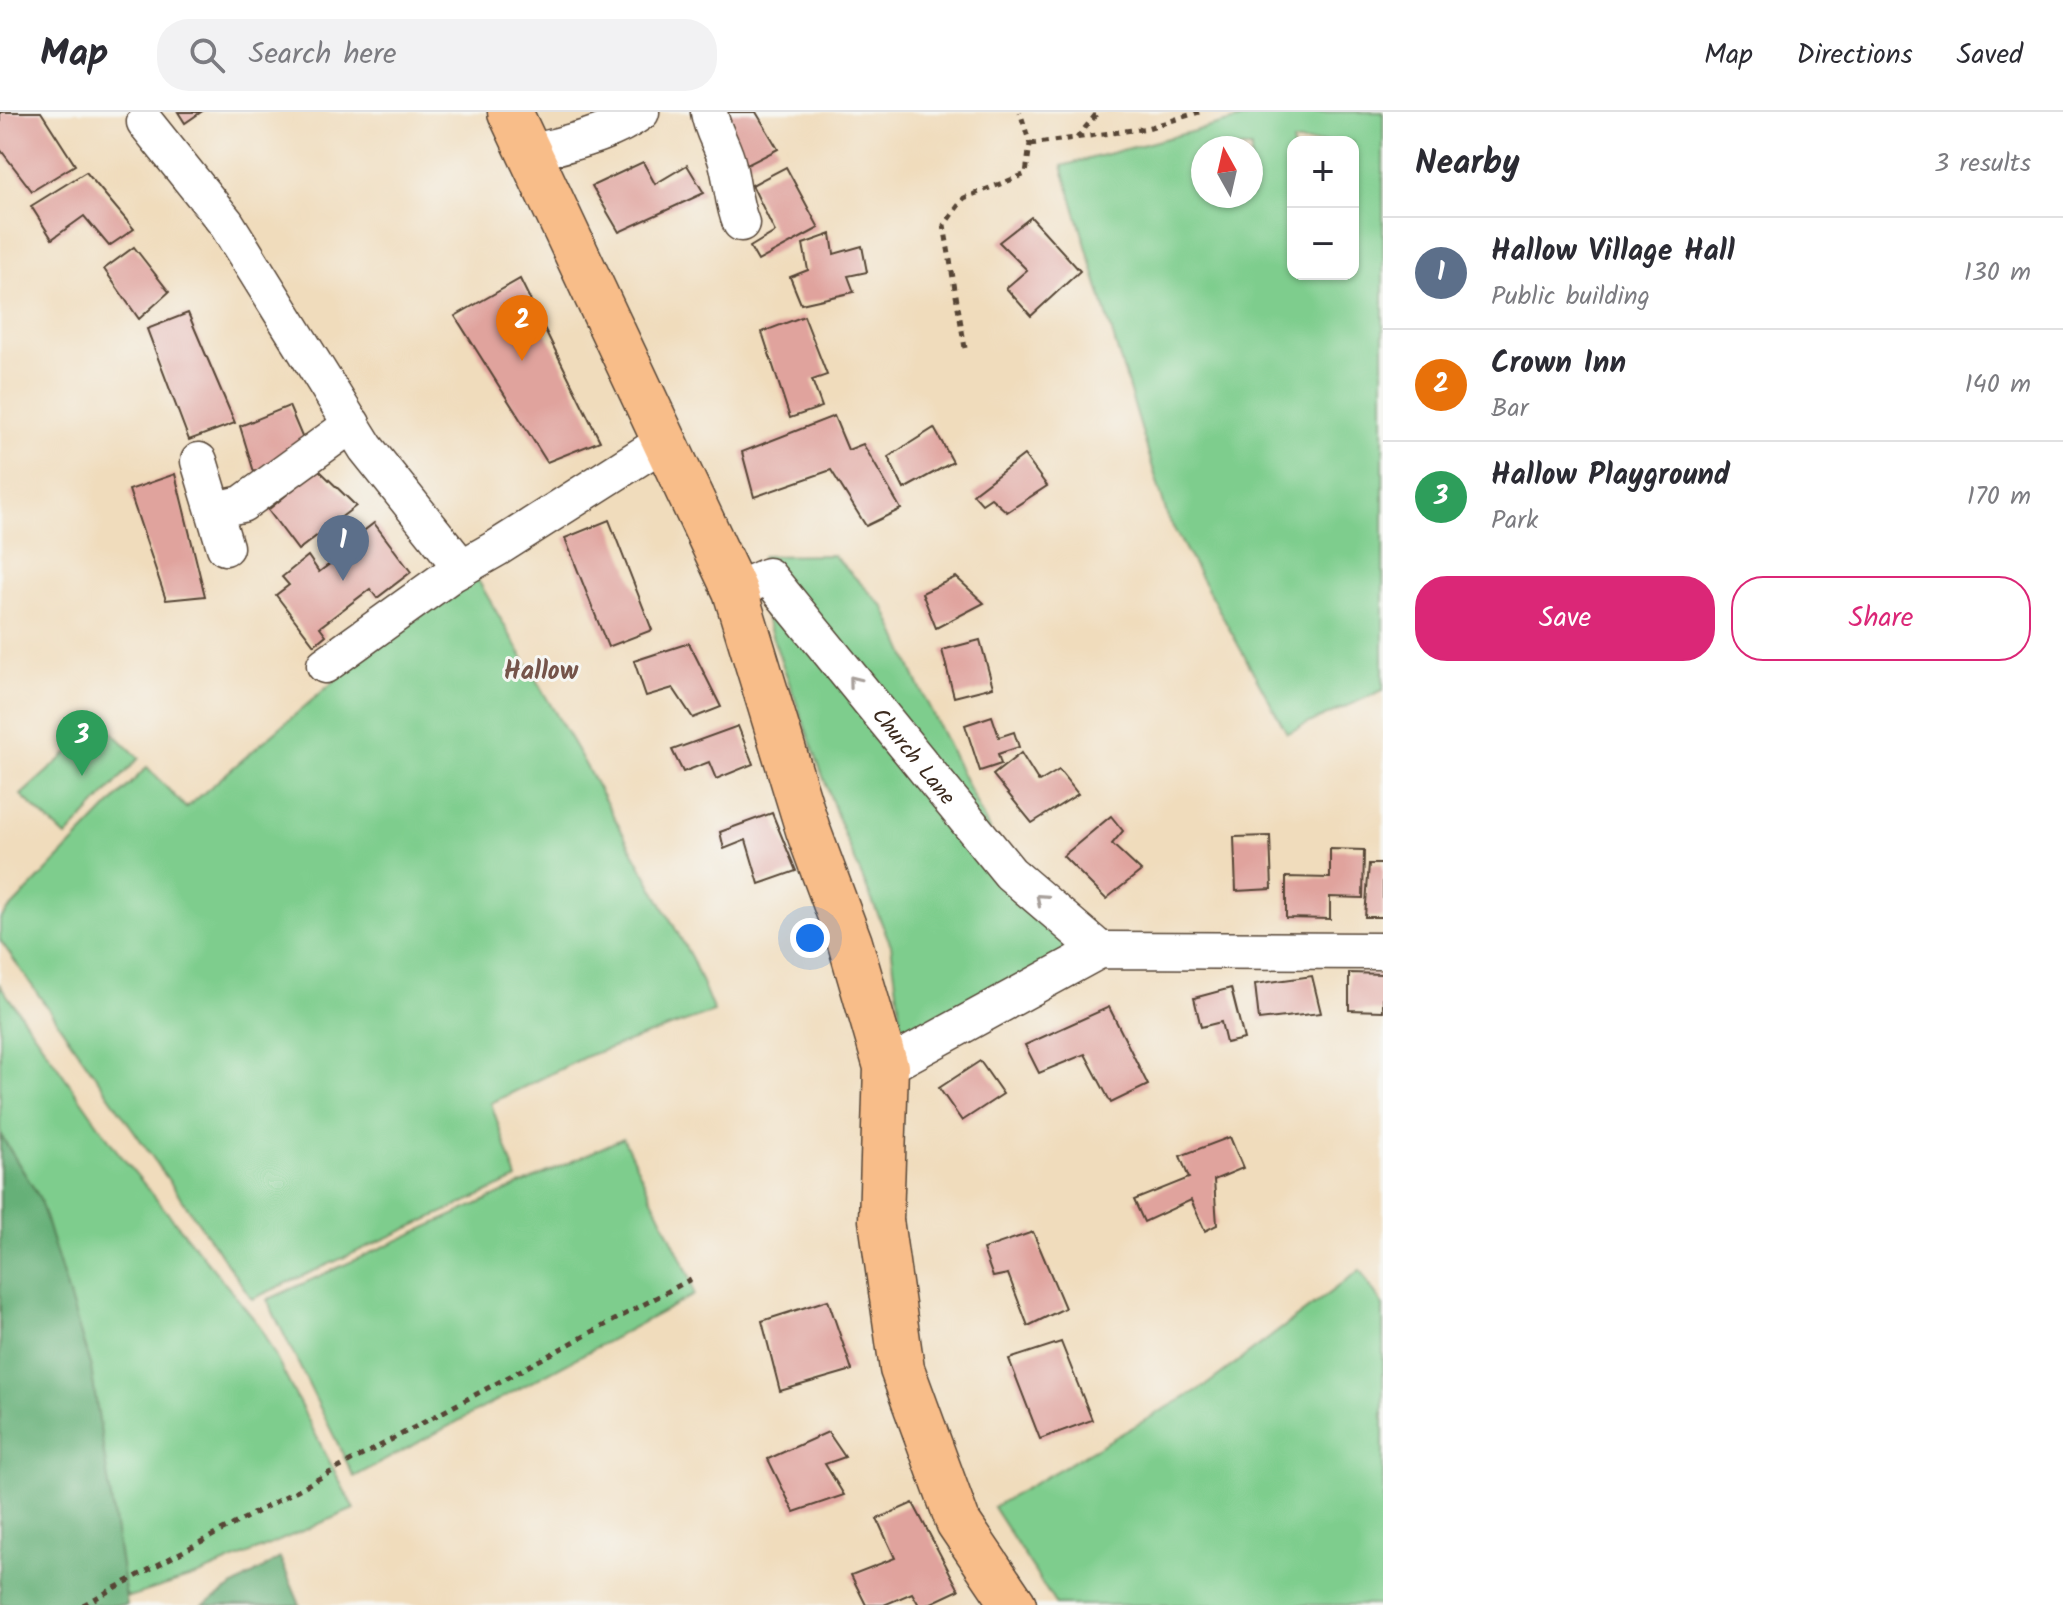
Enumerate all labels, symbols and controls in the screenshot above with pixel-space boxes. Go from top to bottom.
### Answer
search box [157,19,717,91]
text: Map [40,25,109,85]
text: Search here [249,31,396,79]
icon: search [185,33,229,77]
text: Map [1704,33,1753,78]
text: Directions [1797,33,1913,78]
text: Saved [1957,33,2023,78]
north arrow [1191,136,1263,208]
map controls [1287,136,1359,280]
button: + [1287,136,1359,208]
text: Nearby [1415,137,1520,191]
text: 3 results [1934,143,2031,185]
button: − [1287,208,1359,280]
text: Hallow Village Hall [1491,228,1735,276]
text: 1 [1437,252,1445,294]
text: 130 m [1964,252,2031,294]
text: Public building [1491,276,1650,318]
pin: 2 [496,295,548,361]
text: Crown Inn [1491,340,1626,388]
text: 2 [1433,364,1449,406]
text: 140 m [1964,364,2031,406]
text: Bar [1491,388,1528,430]
text: Hallow Playground [1491,452,1730,500]
text: 3 [1434,476,1448,518]
text: 170 m [1967,476,2031,518]
text: Park [1491,500,1538,542]
pin: 1 [317,515,369,581]
button: Save [1415,576,1715,661]
button: Share [1731,576,2031,661]
district label: Hallow [504,651,579,693]
one-way arrow [849,676,864,690]
street label: Church Lane [862,701,963,814]
pin: 3 [56,710,108,776]
one-way arrow [1035,895,1050,909]
your location [790,918,830,958]

